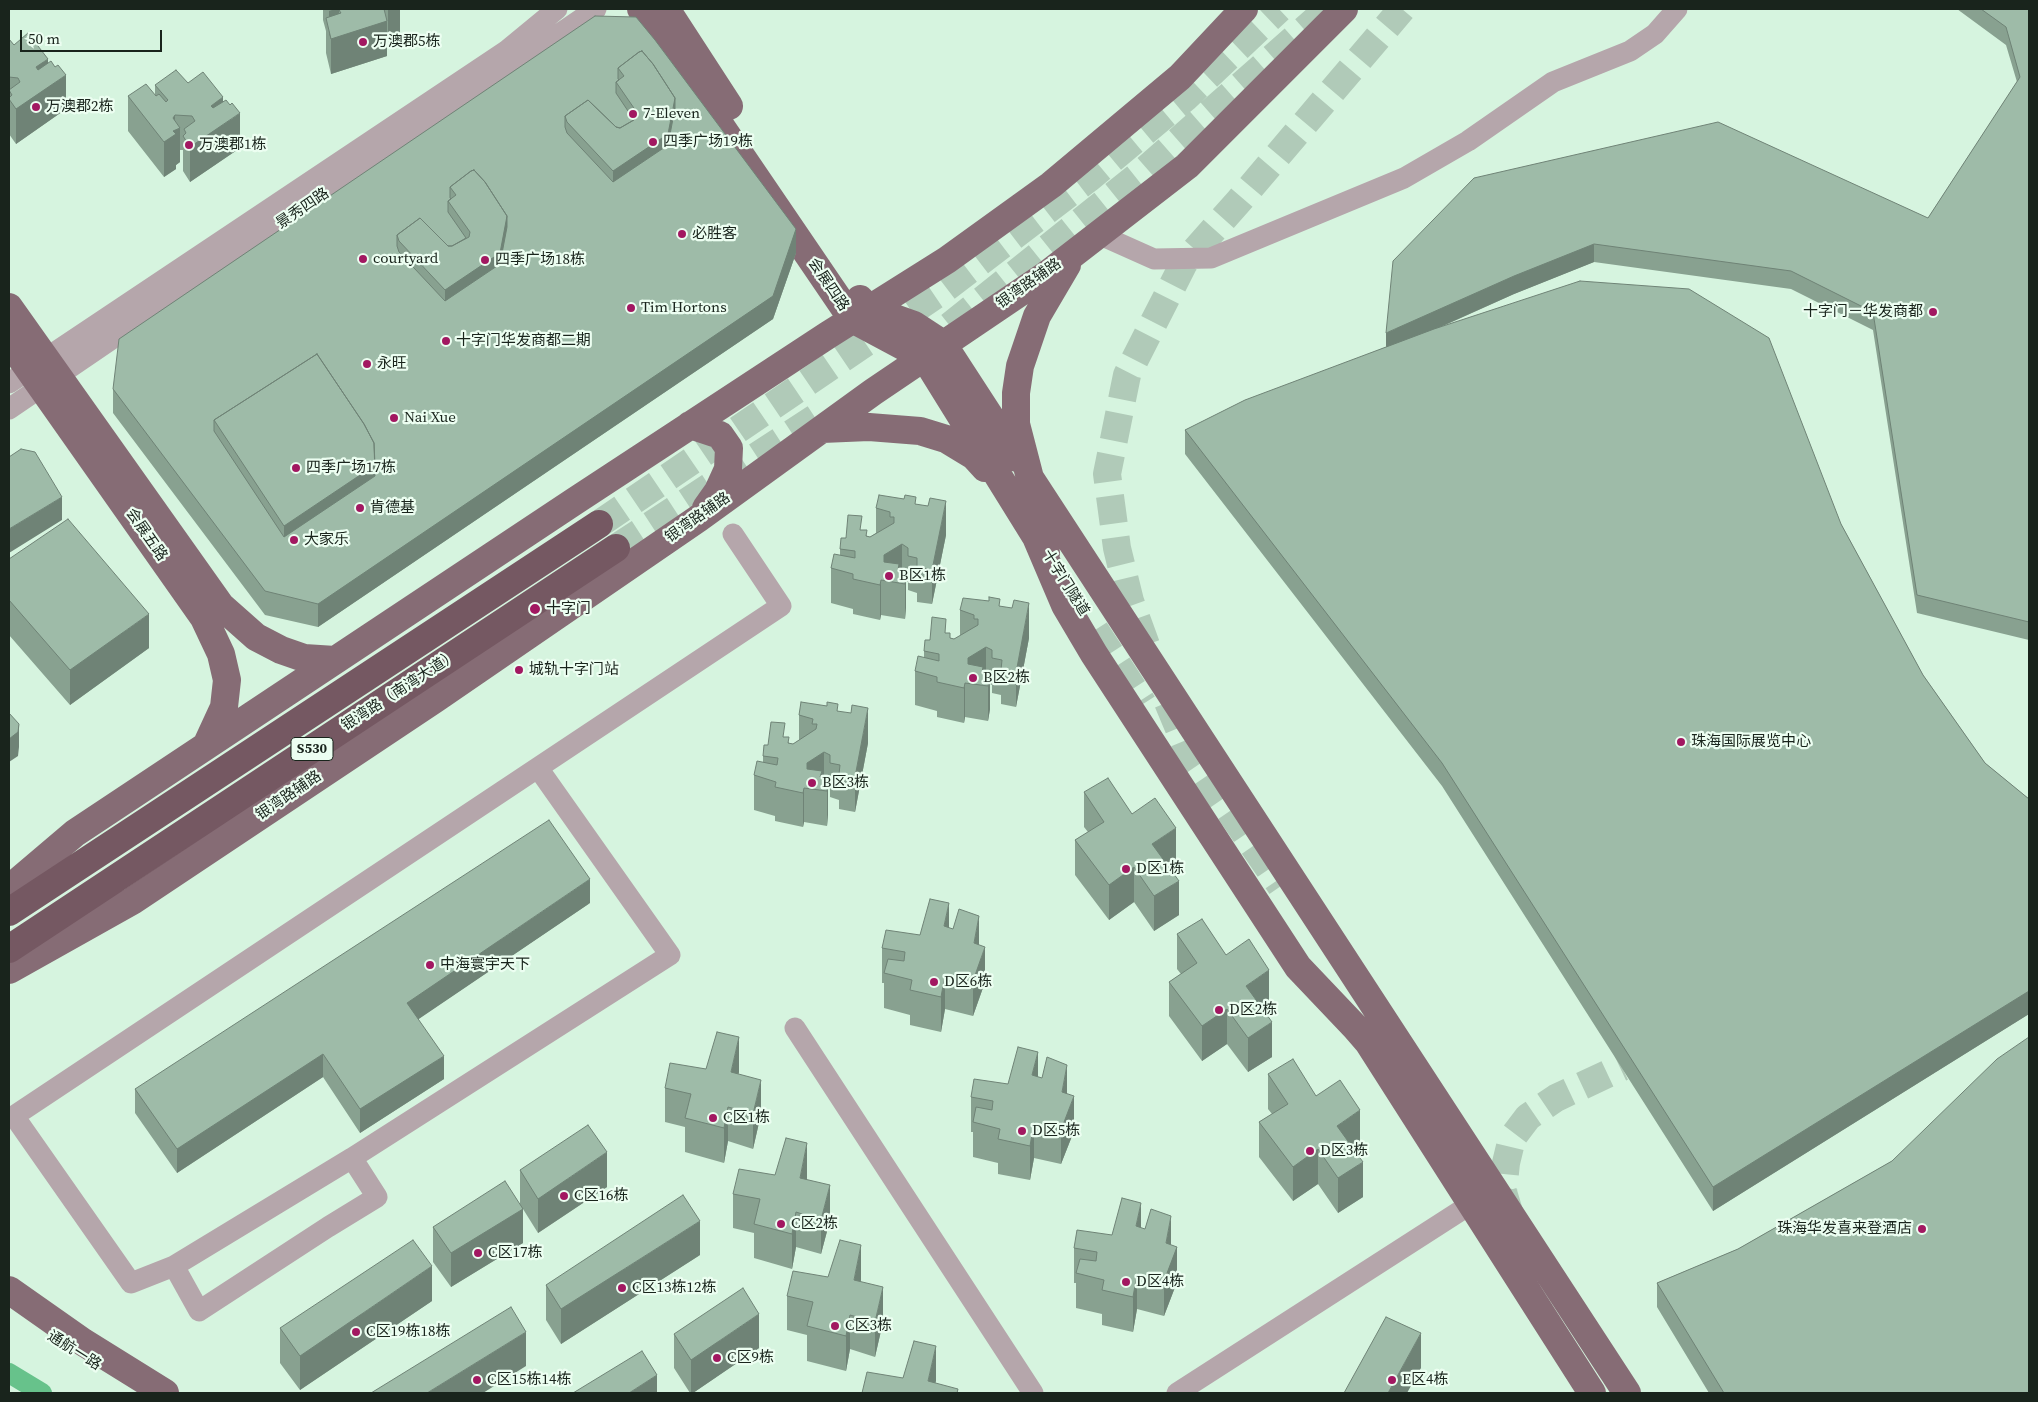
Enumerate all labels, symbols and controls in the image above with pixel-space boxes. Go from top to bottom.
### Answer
scale bar [22,20,165,52]
text: 50 m [28,28,60,49]
place label: 万澳郡5栋 [373,33,440,51]
marker: 万澳郡5栋 [357,36,369,48]
place label: 万澳郡2栋 [46,98,113,116]
marker: 万澳郡2栋 [30,101,42,113]
place label: 7-Eleven [643,105,700,123]
marker: 7-Eleven [627,108,639,120]
place label: 四季广场19栋 [663,133,753,151]
place label: 万澳郡1栋 [199,136,266,154]
marker: 四季广场19栋 [647,136,659,148]
marker: 万澳郡1栋 [183,139,195,151]
street label: 景秀四路 [273,185,333,233]
place label: 必胜客 [692,225,737,243]
marker: 必胜客 [676,228,688,240]
place label: courtyard [373,250,438,268]
place label: 四季广场18栋 [495,251,585,269]
marker: courtyard [357,253,369,265]
marker: 四季广场18栋 [479,254,491,266]
street label: 会展四路 [804,255,852,315]
street label: 银湾路辅路 [993,255,1065,313]
place label: Tim Hortons [641,299,727,317]
marker: Tim Hortons [625,302,637,314]
place label: 十字门－华发商都 [1803,303,1923,321]
marker: 十字门－华发商都 [1927,306,1939,318]
place label: 十字门华发商都二期 [456,332,591,350]
marker: 十字门华发商都二期 [440,335,452,347]
place label: 永旺 [377,355,407,373]
marker: 永旺 [361,358,373,370]
place label: Nai Xue [404,409,456,427]
marker: Nai Xue [388,412,400,424]
place label: 四季广场17栋 [306,459,396,477]
marker: 四季广场17栋 [290,462,302,474]
street label: 银湾路辅路 [662,489,734,547]
place label: 肯德基 [370,499,415,517]
marker: 肯德基 [354,502,366,514]
street label: 会展五路 [121,505,171,565]
place label: 大家乐 [304,531,349,549]
marker: 大家乐 [288,534,300,546]
street label: 十字门隧道 [1037,546,1093,620]
place label: B区1栋 [899,567,946,585]
marker: B区1栋 [883,570,895,582]
place label: 十字门 [546,600,591,618]
marker: 十字门 [528,602,542,616]
street label: 银湾路（南湾大道） [338,647,462,735]
place label: 城轨十字门站 [529,661,619,679]
marker: 城轨十字门站 [513,664,525,676]
place label: B区2栋 [983,669,1030,687]
marker: B区2栋 [967,672,979,684]
place label: 珠海国际展览中心 [1691,733,1811,751]
marker: 珠海国际展览中心 [1675,736,1687,748]
road number: S530 [291,738,333,761]
street label: 银湾路辅路 [253,768,325,824]
place label: B区3栋 [822,774,869,792]
marker: B区3栋 [806,777,818,789]
place label: D区1栋 [1136,860,1184,878]
marker: D区1栋 [1120,863,1132,875]
place label: 中海寰宇天下 [440,956,530,974]
marker: 中海寰宇天下 [424,959,436,971]
place label: D区6栋 [944,973,992,991]
marker: D区6栋 [928,976,940,988]
place label: D区2栋 [1229,1001,1277,1019]
marker: D区2栋 [1213,1004,1225,1016]
place label: C区1栋 [723,1109,770,1127]
marker: C区1栋 [707,1112,719,1124]
place label: D区5栋 [1032,1122,1080,1140]
marker: D区5栋 [1016,1125,1028,1137]
place label: D区3栋 [1320,1142,1368,1160]
marker: D区3栋 [1304,1145,1316,1157]
place label: C区16栋 [574,1187,628,1205]
marker: C区16栋 [558,1190,570,1202]
place label: C区2栋 [791,1215,838,1233]
marker: C区2栋 [775,1218,787,1230]
place label: 珠海华发喜来登酒店 [1777,1220,1912,1238]
marker: 珠海华发喜来登酒店 [1916,1223,1928,1235]
place label: C区17栋 [488,1244,542,1262]
marker: C区17栋 [472,1247,484,1259]
place label: D区4栋 [1136,1273,1184,1291]
marker: D区4栋 [1120,1276,1132,1288]
place label: C区13栋12栋 [632,1279,716,1297]
marker: C区13栋12栋 [616,1282,628,1294]
place label: C区3栋 [845,1317,892,1335]
marker: C区3栋 [829,1320,841,1332]
place label: C区19栋18栋 [366,1323,450,1341]
marker: C区19栋18栋 [350,1326,362,1338]
street label: 通航一路 [44,1327,104,1375]
place label: C区9栋 [727,1349,774,1367]
marker: C区9栋 [711,1352,723,1364]
place label: C区15栋14栋 [487,1371,571,1389]
place label: E区4栋 [1402,1371,1449,1389]
marker: C区15栋14栋 [471,1374,483,1386]
marker: E区4栋 [1386,1374,1398,1386]

